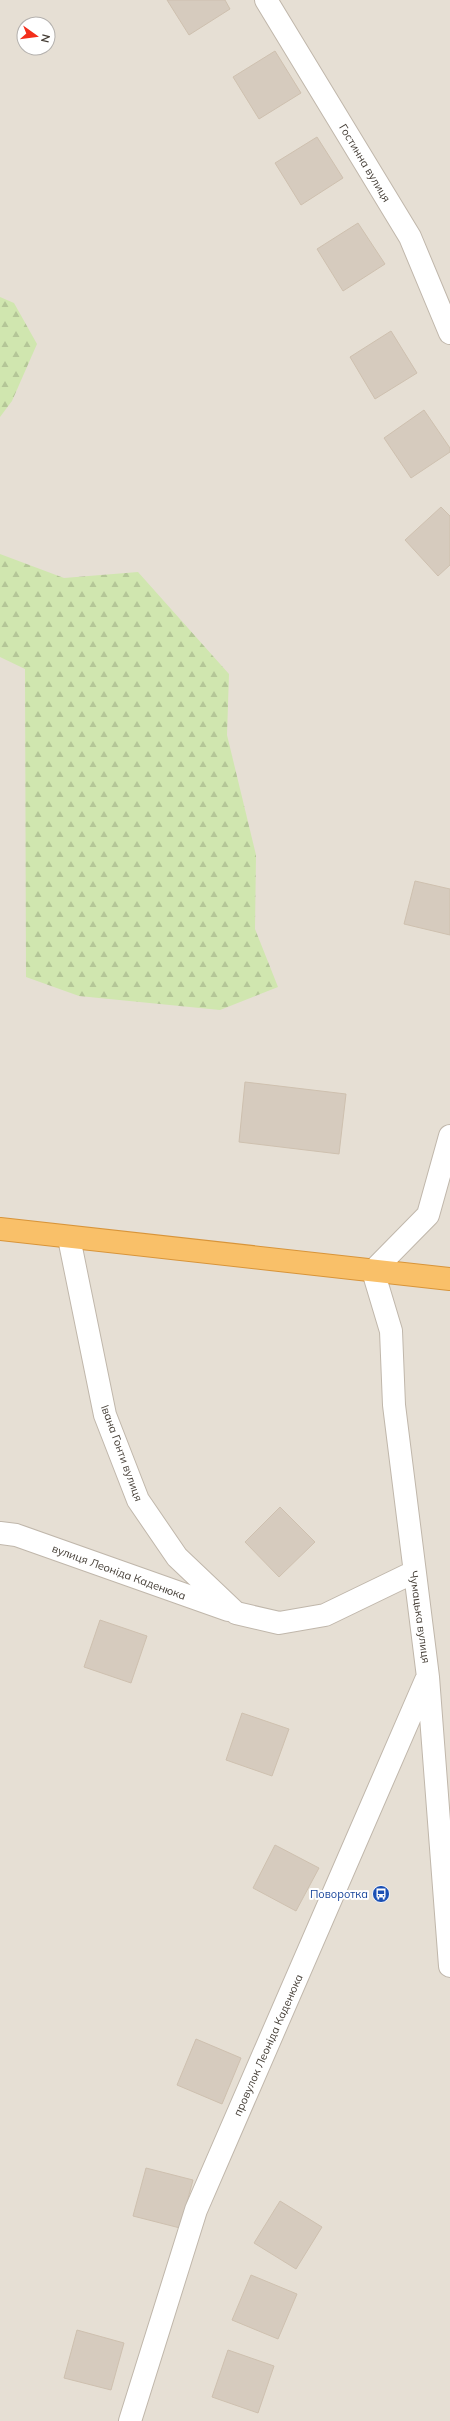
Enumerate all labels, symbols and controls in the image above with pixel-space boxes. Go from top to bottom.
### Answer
north arrow [16,16,56,56]
text: N [38,33,54,44]
street label: Гостинна вулиця [336,121,394,205]
street label: Івана Гонти вулиця [98,1403,146,1503]
street label: вулиця Леоніда Каденюка [50,1541,188,1603]
street label: Чумацька вулиця [407,1570,433,1664]
bus stop icon: Поворотка [371,1884,391,1904]
place label: Поворотка [310,1887,368,1901]
street label: провулок Леоніда Каденюка [230,1972,306,2118]

